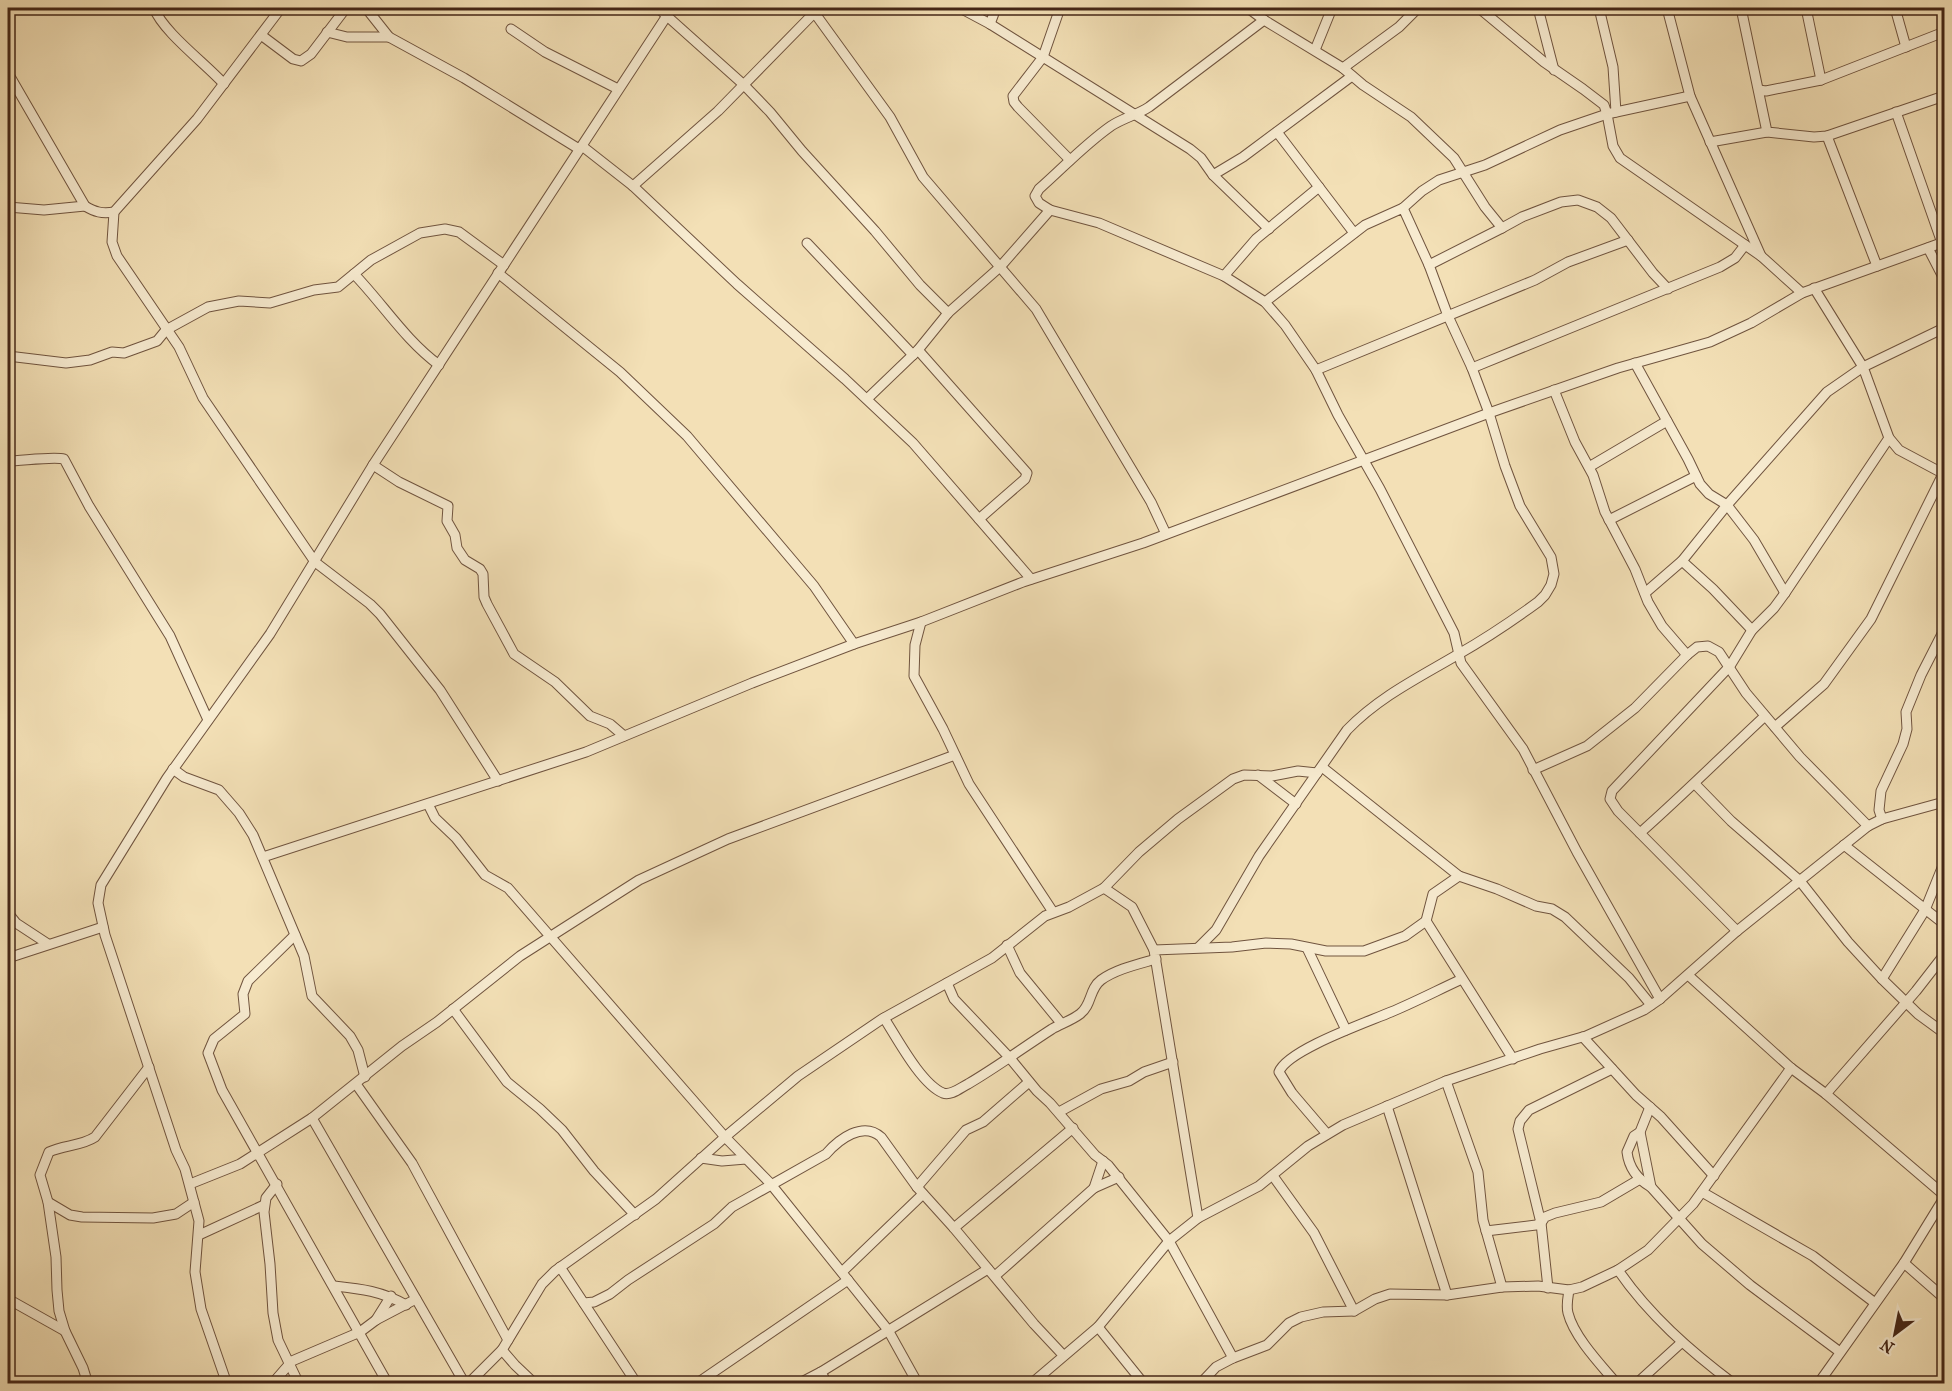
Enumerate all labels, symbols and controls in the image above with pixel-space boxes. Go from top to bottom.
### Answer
north arrow [1865,1304,1925,1364]
text: N [1876,1335,1897,1358]

